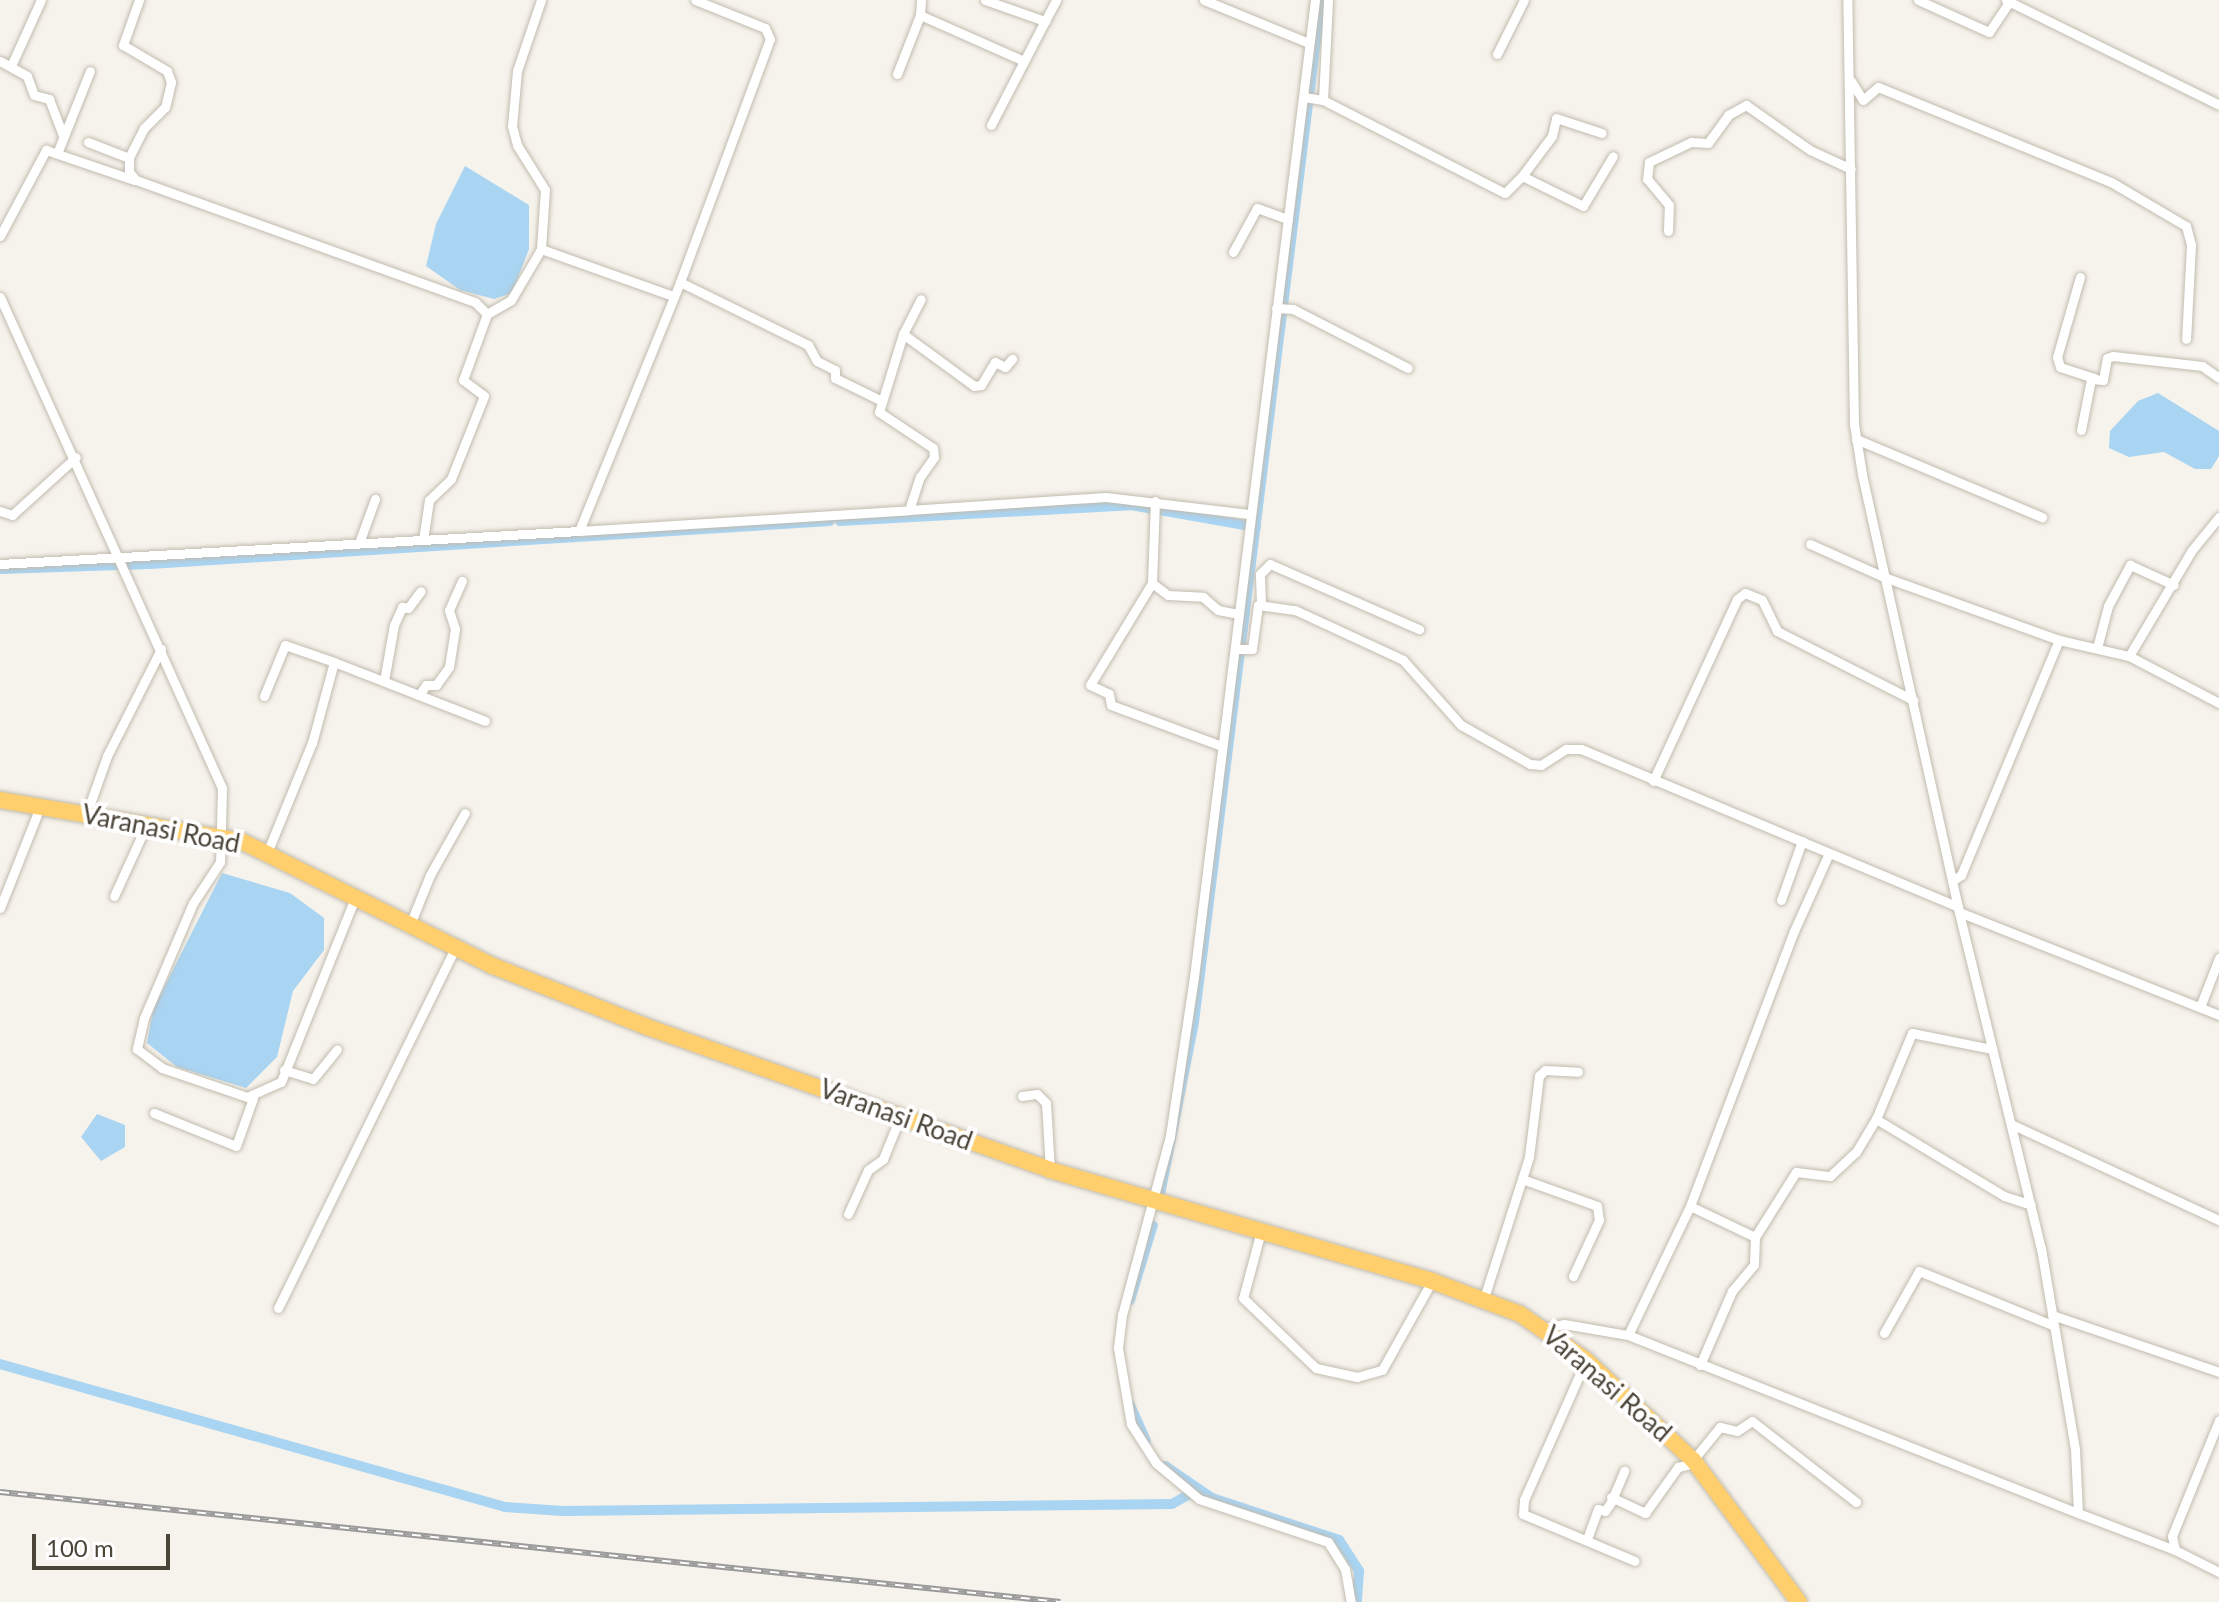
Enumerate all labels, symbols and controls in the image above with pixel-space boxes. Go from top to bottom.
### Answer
street label: Varanasi Road [79,798,243,860]
street label: Varanasi Road [815,1073,977,1157]
street label: Varanasi Road [1536,1320,1678,1448]
scale bar [36,1518,174,1568]
text: 100 m [46,1533,114,1562]

